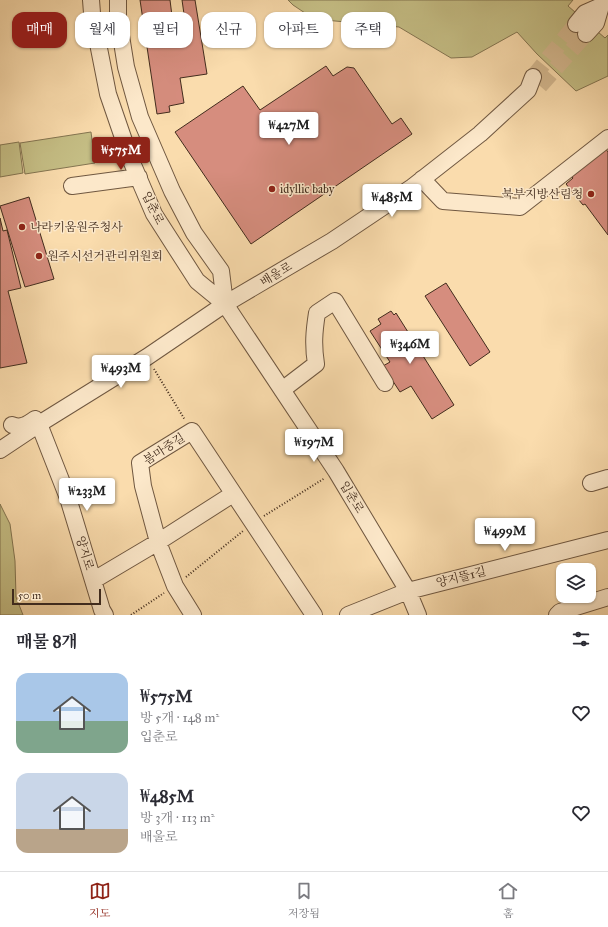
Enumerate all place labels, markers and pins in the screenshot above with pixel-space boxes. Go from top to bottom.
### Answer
pin: ₩427M [261,112,317,146]
pin: ₩575M [93,137,149,171]
place label: idyllic baby [280,182,335,196]
marker: idyllic baby [267,184,277,194]
pin: ₩485M [364,184,420,218]
place label: 북부지방산림청 [502,187,583,201]
marker: 북부지방산림청 [586,189,596,199]
place label: 나라키움원주청사 [30,220,123,234]
marker: 나라키움원주청사 [17,222,27,232]
place label: 원주시선거관리위원회 [47,249,163,263]
marker: 원주시선거관리위원회 [34,251,44,261]
pin: ₩346M [382,331,438,365]
pin: ₩493M [93,355,149,389]
pin: ₩197M [286,429,342,463]
pin: ₩233M [59,478,115,512]
pin: ₩499M [477,518,533,552]

